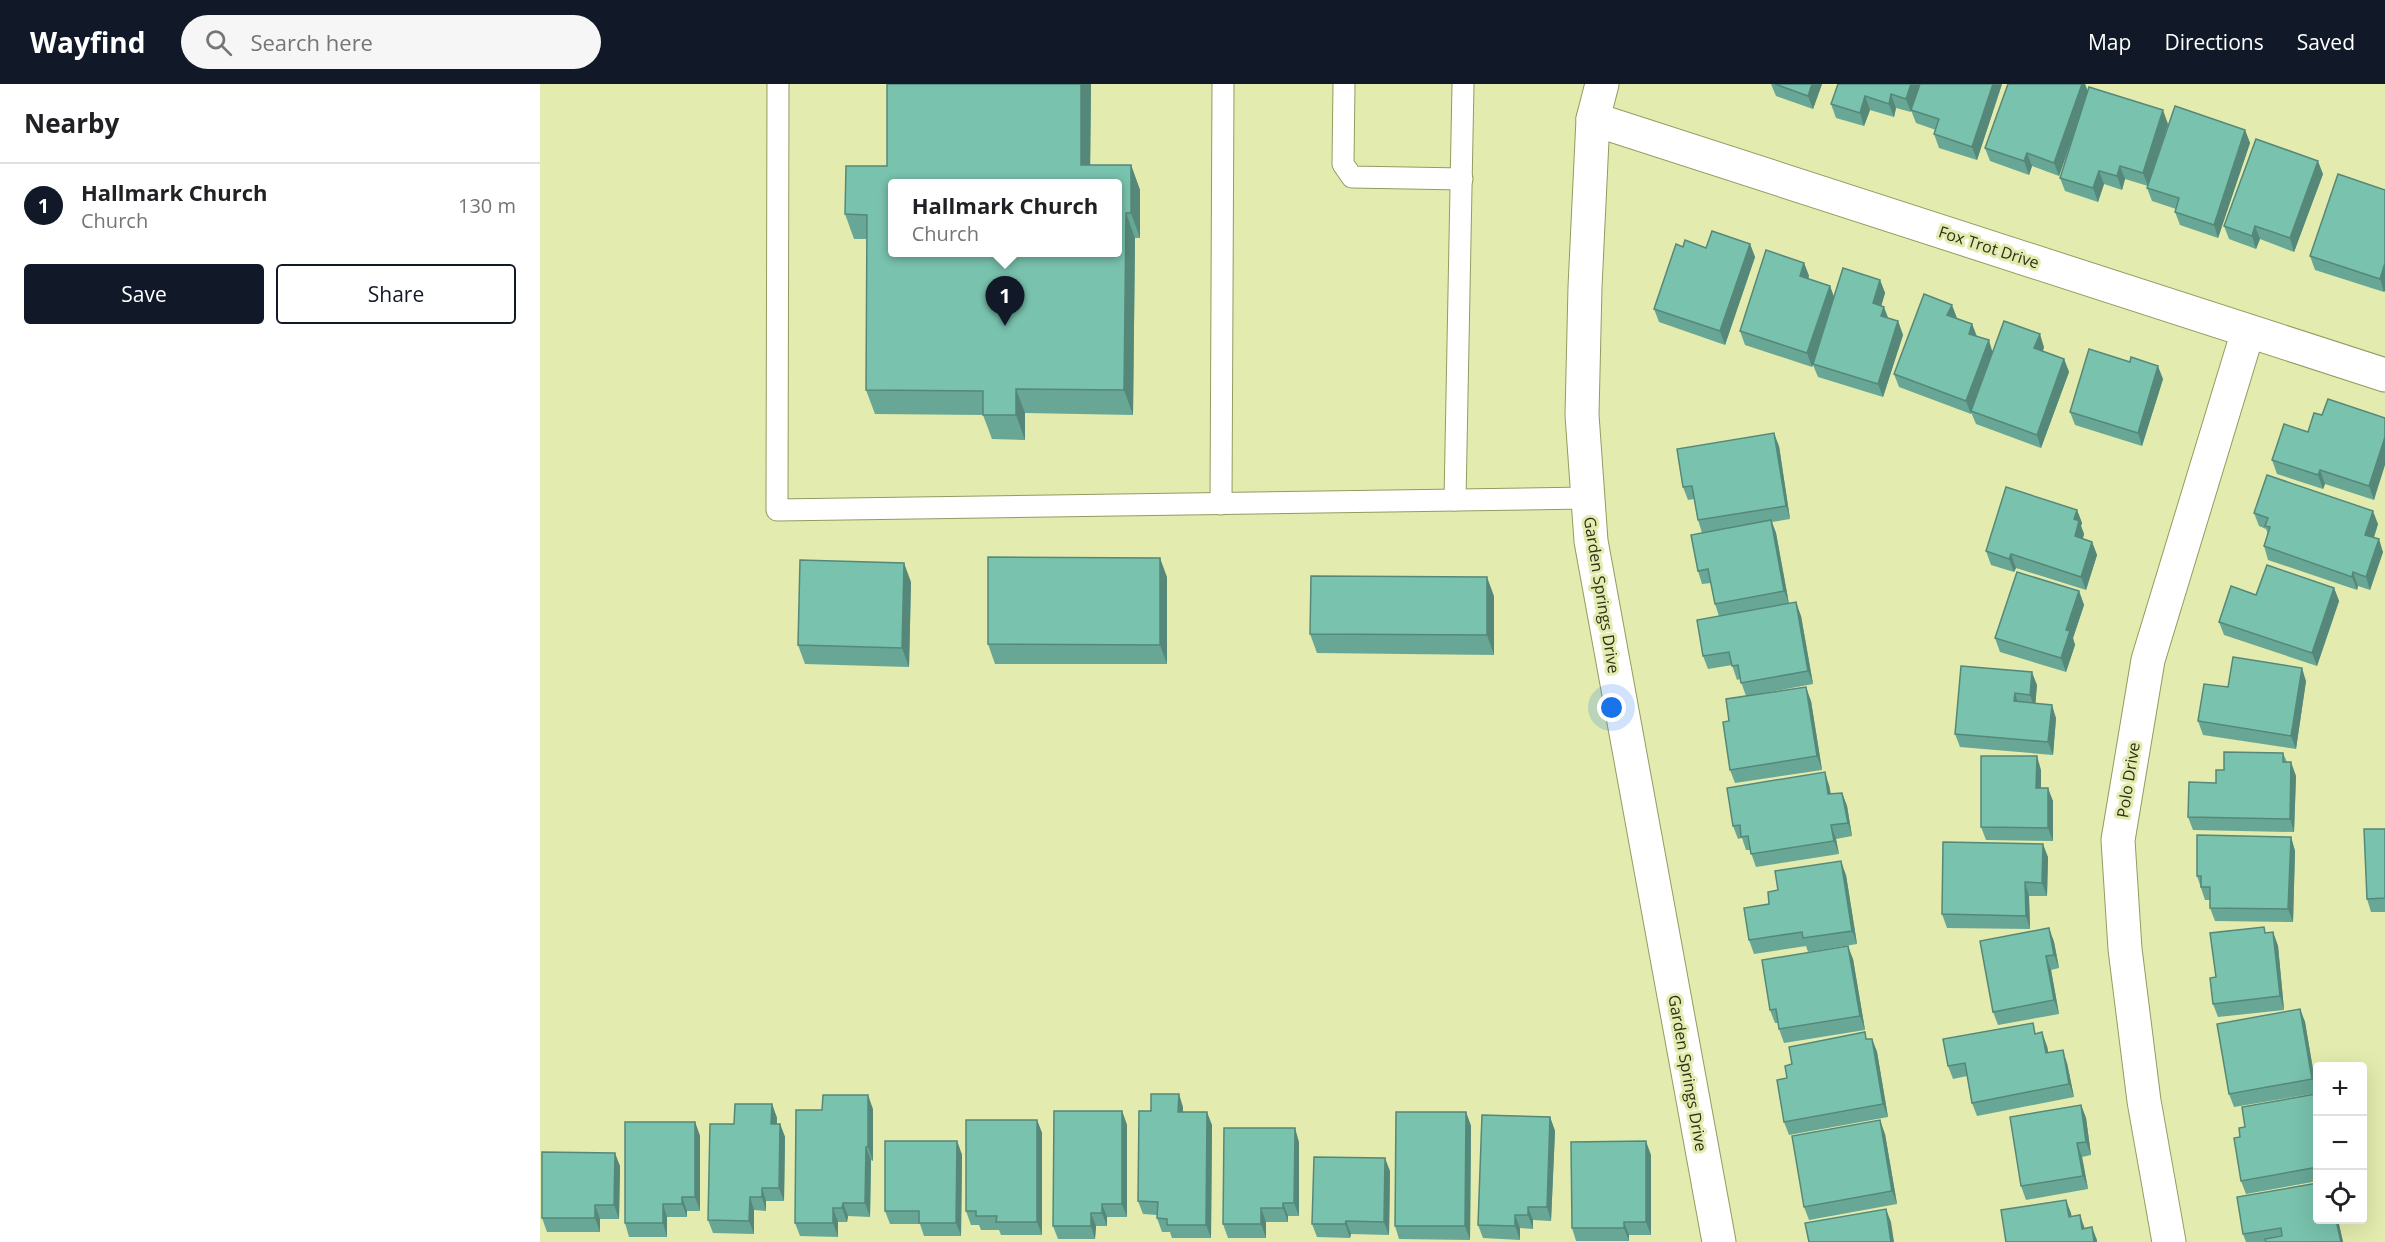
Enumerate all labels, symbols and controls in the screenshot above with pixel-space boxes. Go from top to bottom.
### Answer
search box [181,15,601,69]
text: Wayfind [30,23,145,61]
icon: search [202,26,235,59]
text: Search here [250,27,373,57]
text: Map [2088,28,2131,56]
text: Directions [2164,28,2264,56]
text: Saved [2297,28,2355,56]
text: Nearby [24,105,119,141]
text: Hallmark Church [81,177,267,207]
popup [888,179,1122,257]
text: Hallmark Church [912,190,1098,220]
text: 1 [38,192,49,219]
text: 130 m [458,192,516,219]
text: Church [81,207,148,234]
text: Church [912,220,979,247]
street label: Fox Trot Drive [1936,220,2042,274]
button: Save [24,264,264,324]
button: Share [276,264,516,324]
pin: 1 [986,276,1024,326]
street label: Garden Springs Drive [1579,515,1625,675]
your location [1597,693,1626,722]
street label: Polo Drive [2111,741,2145,819]
street label: Garden Springs Drive [1663,993,1713,1153]
map controls [2313,1062,2367,1224]
button: + [2313,1062,2367,1116]
button: − [2313,1116,2367,1170]
button: locate [2313,1170,2367,1224]

